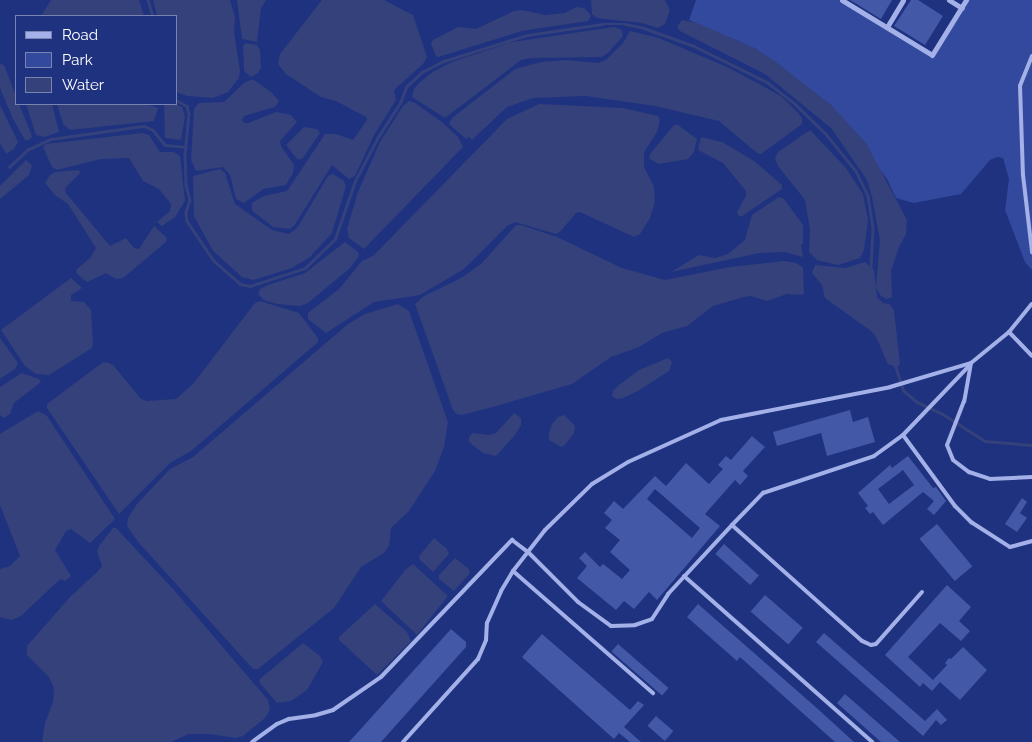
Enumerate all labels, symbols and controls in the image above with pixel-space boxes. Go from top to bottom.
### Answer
legend [15,15,178,105]
text: Road [62,26,98,44]
text: Park [62,51,93,69]
text: Water [62,76,104,94]

